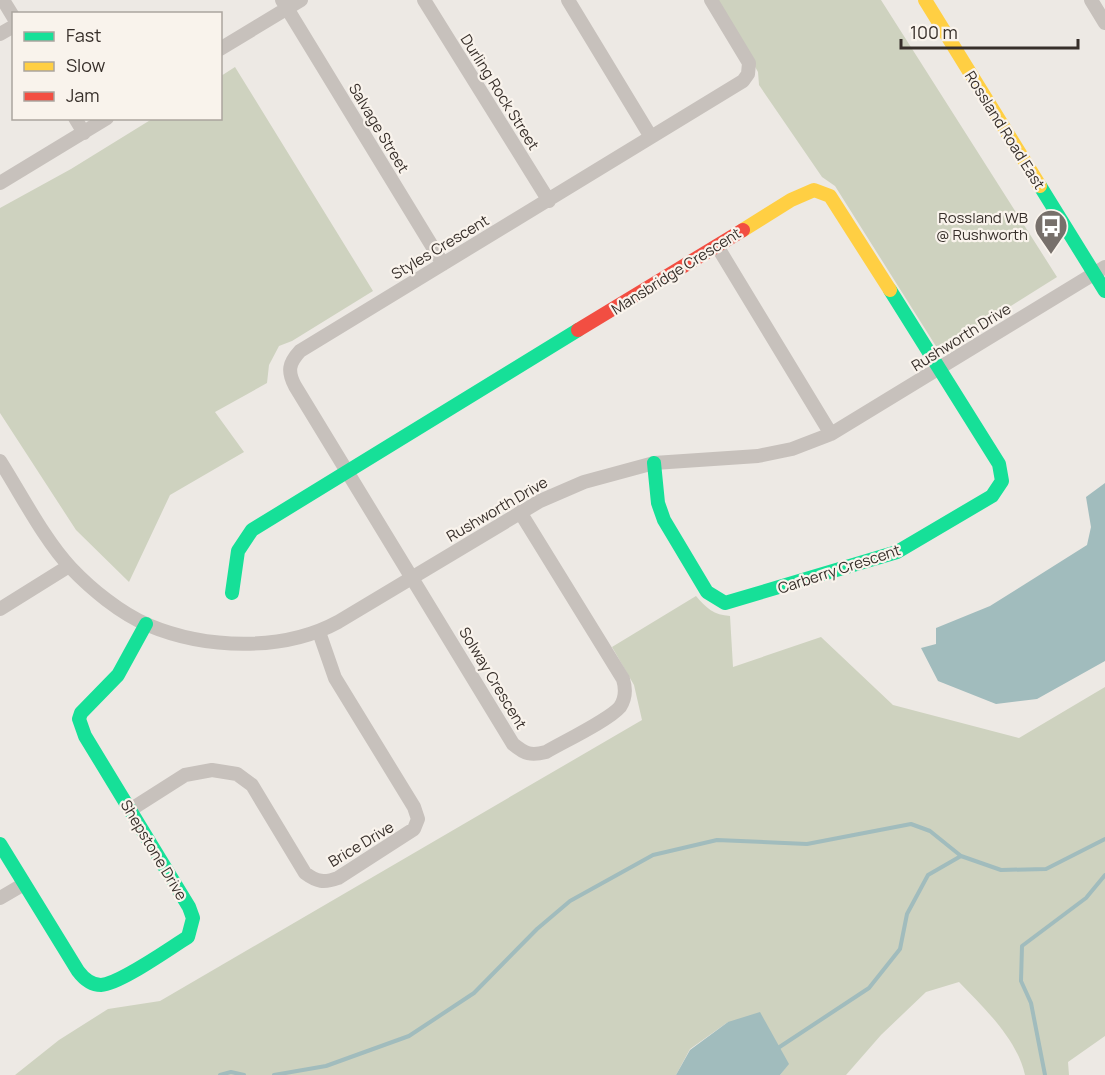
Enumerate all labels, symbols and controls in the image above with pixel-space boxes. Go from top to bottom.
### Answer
legend [12,12,222,120]
scale bar [901,12,1078,50]
text: 100 m [910,20,958,44]
text: Fast [66,23,101,47]
street label: Durling Rock Street [456,30,544,154]
text: Slow [66,53,106,77]
street label: Rossland Road East [960,67,1050,193]
street label: Salvage Street [344,79,414,177]
text: Jam [66,83,100,107]
place label: Rossland WB @ Rushworth [936,207,1028,245]
bus stop icon: Rossland WB @ Rushworth [1033,208,1069,255]
street label: Styles Crescent [387,210,493,284]
street label: Mansbridge Crescent [607,223,745,319]
street label: Rushworth Drive [907,298,1015,376]
street label: Rushworth Drive [443,471,552,547]
street label: Carberry Crescent [775,539,903,599]
street label: Solway Crescent [454,623,532,733]
street label: Shepstone Drive [116,796,192,904]
street label: Brice Drive [324,816,398,872]

